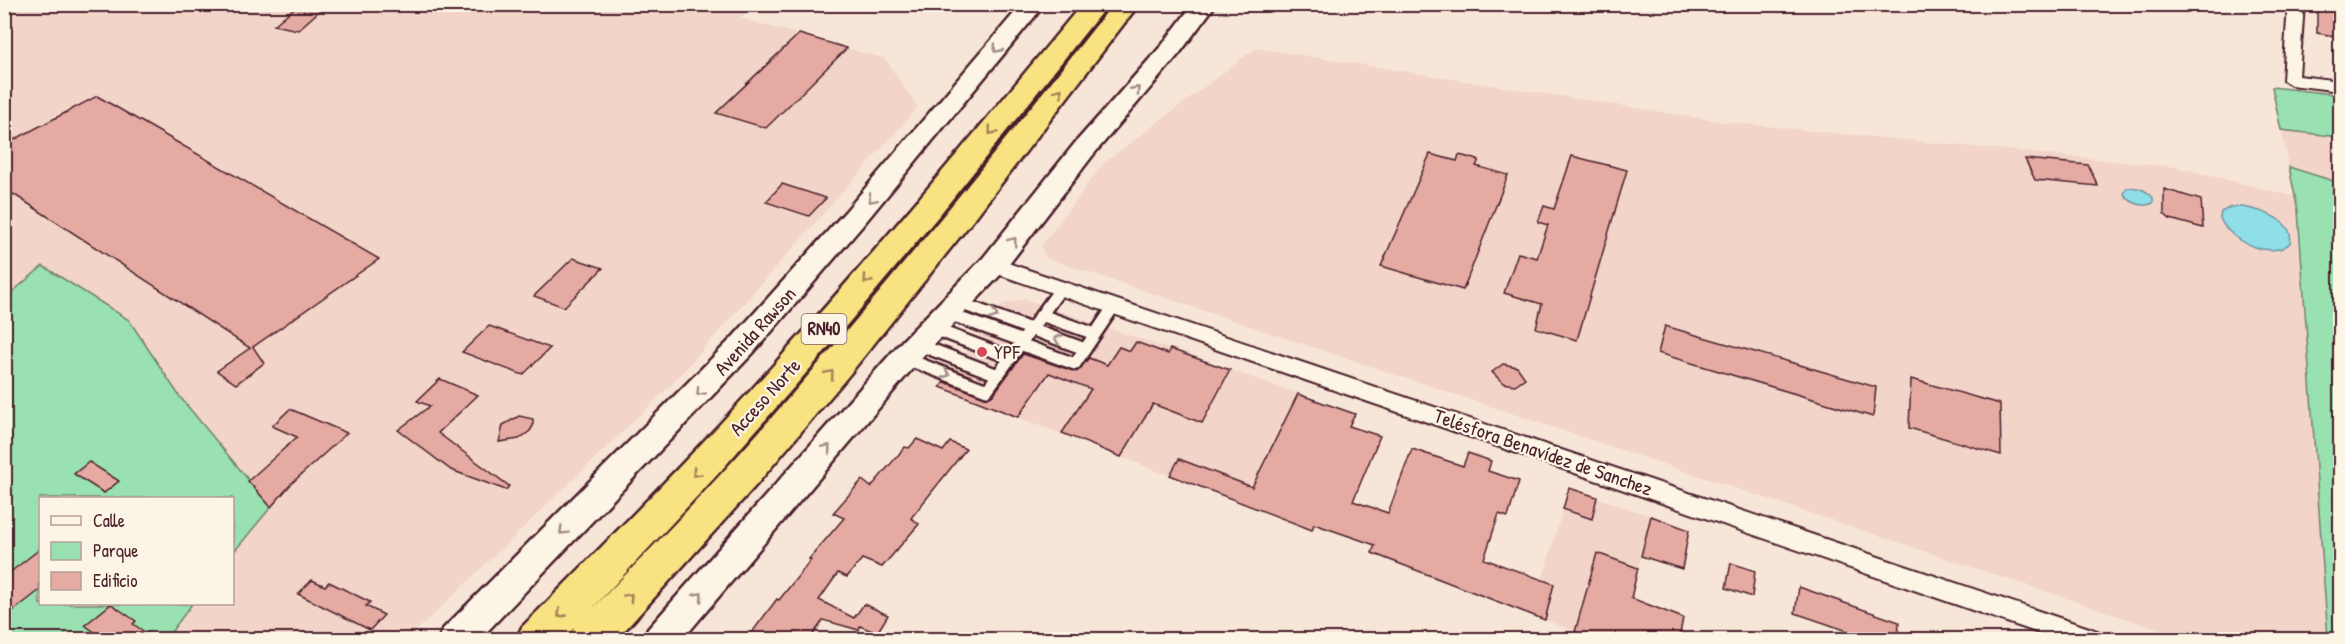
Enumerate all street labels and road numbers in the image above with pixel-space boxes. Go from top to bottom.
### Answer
street label: Avenida Rawson [708,281,802,381]
road number: RN40 [802,314,846,344]
street label: Acceso Norte [723,352,806,441]
street label: Telésfora Benavídez de Sanchez [1430,401,1656,502]

